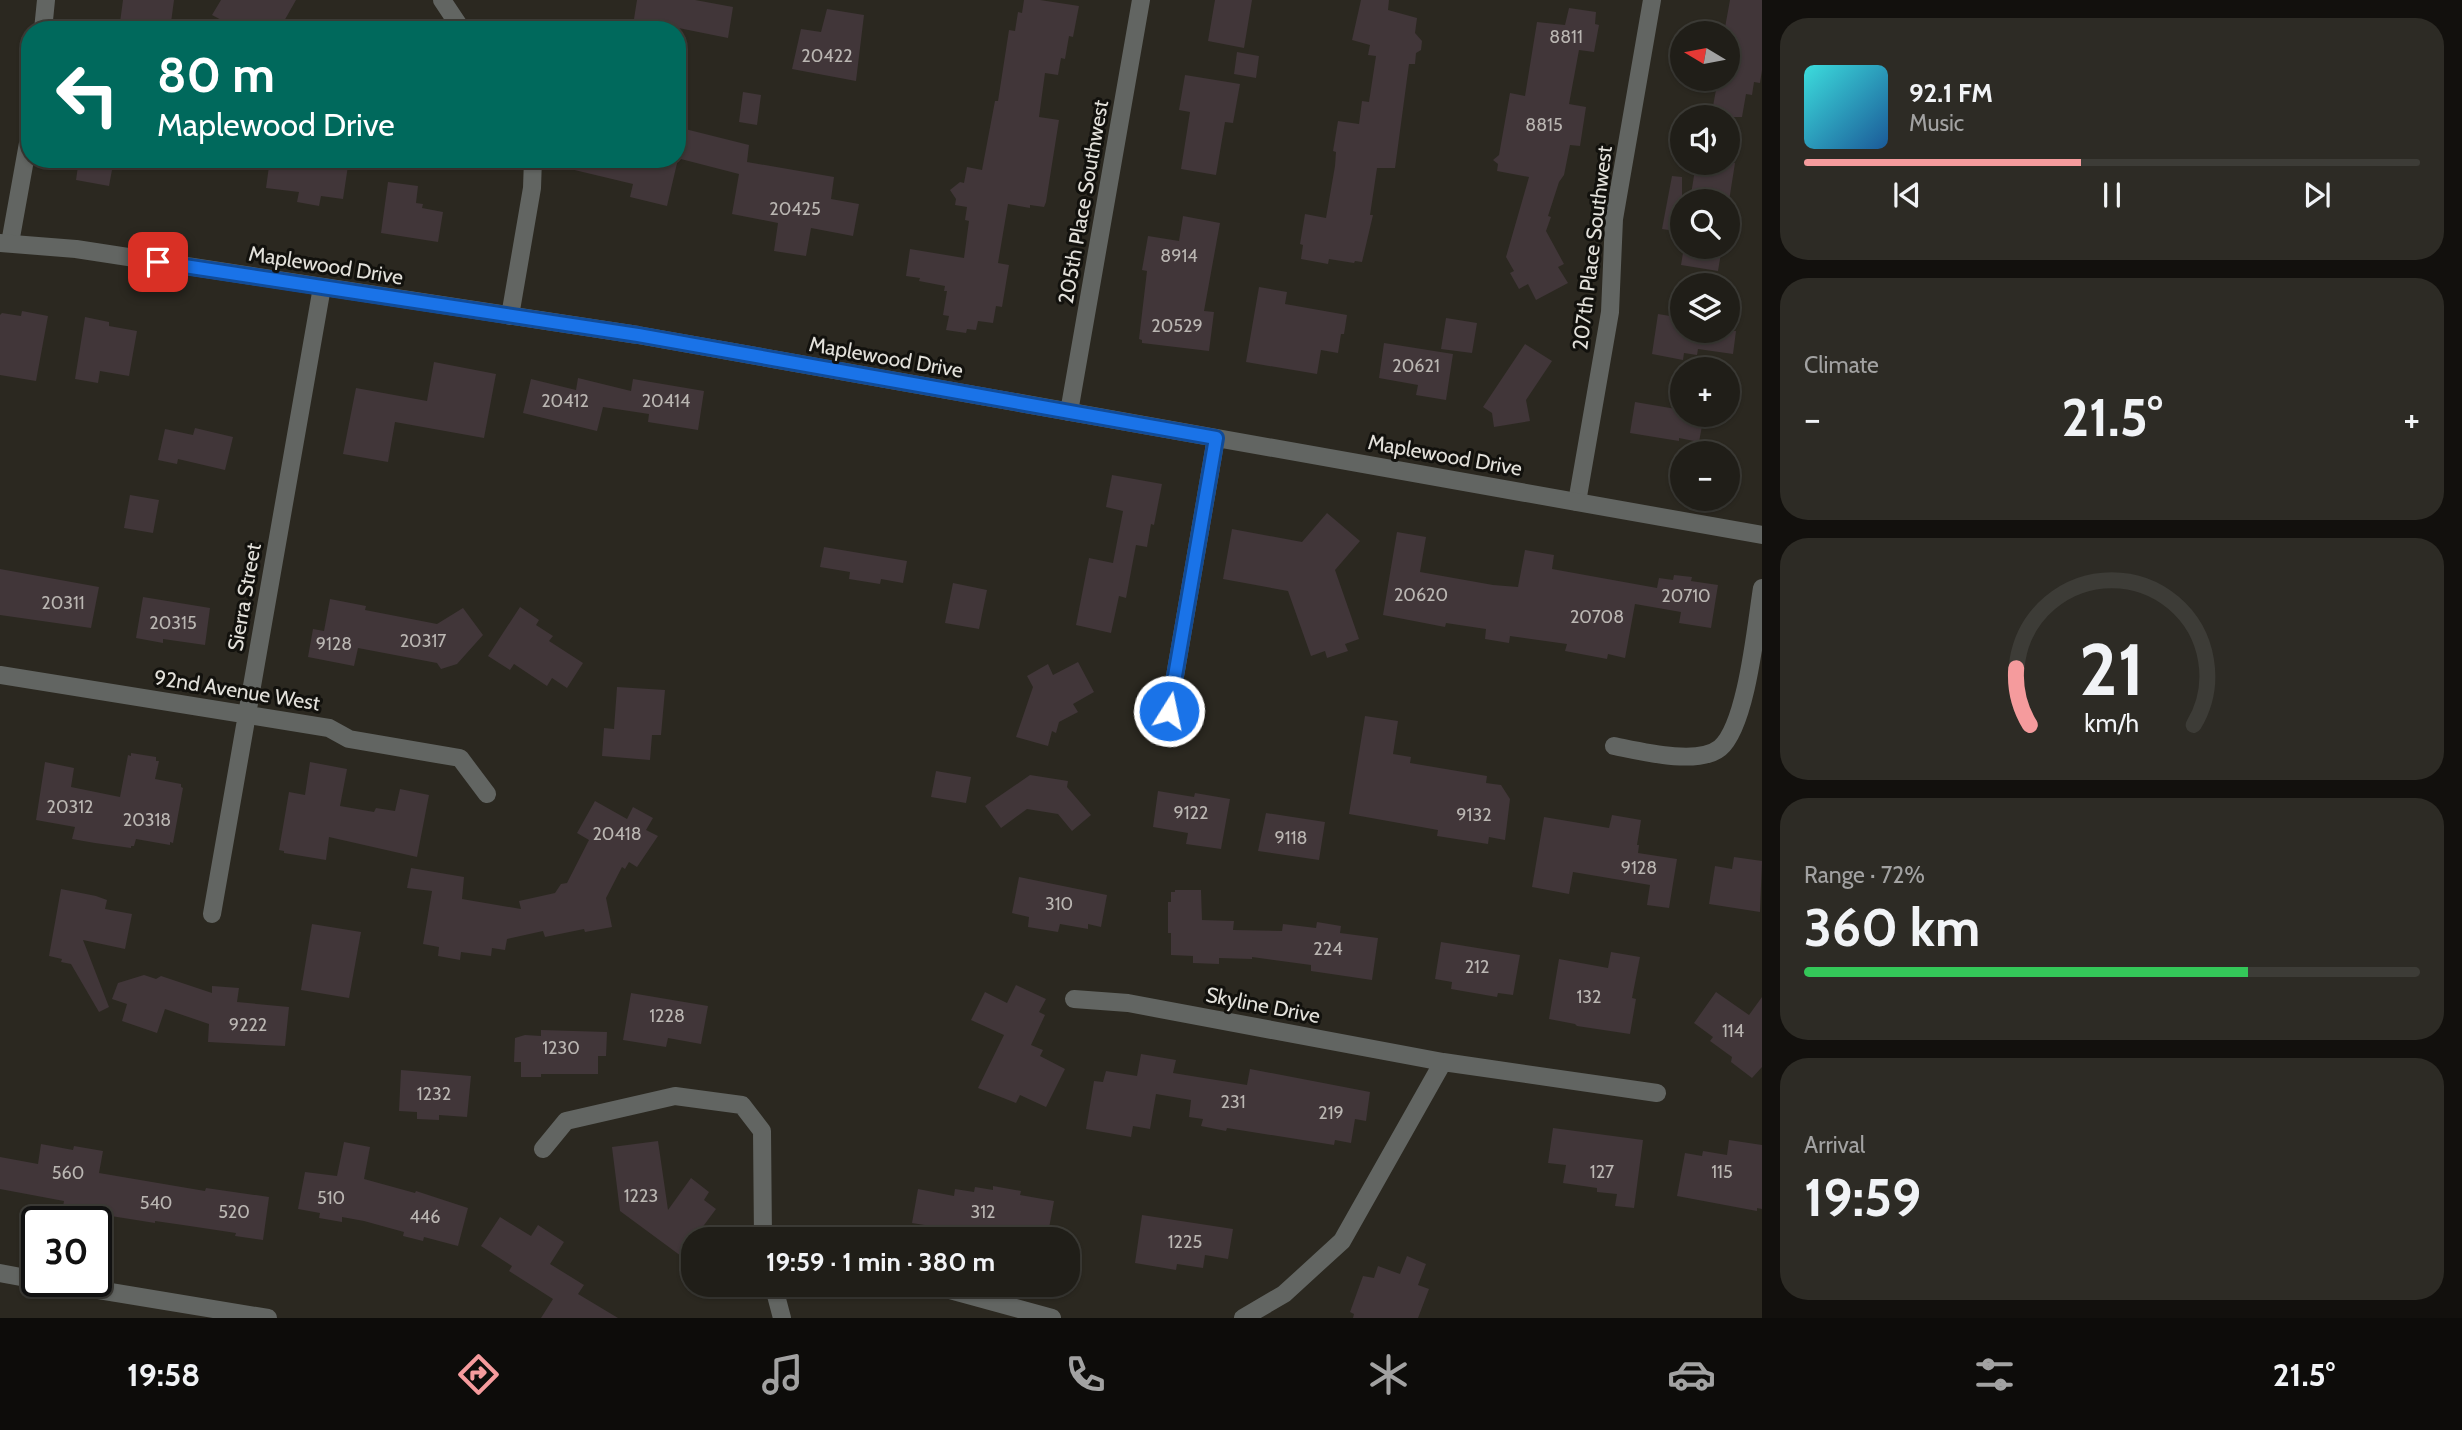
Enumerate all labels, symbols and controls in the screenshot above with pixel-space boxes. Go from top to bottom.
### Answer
north arrow [1670,21,1740,91]
map controls [1670,21,1740,511]
house number: 8811 [1549,26,1583,48]
text: 80 m [157,45,275,104]
house number: 20422 [801,45,853,67]
icon: left [42,49,133,140]
text: 92.1 FM [1909,77,1993,109]
street label: 205th Place Southwest [1053,98,1113,306]
text: Maplewood Drive [157,105,395,144]
button: sound [1670,105,1740,175]
text: Music [1909,109,1964,137]
house number: 8815 [1525,114,1563,136]
street label: 207th Place Southwest [1567,144,1617,352]
icon: previous [1888,176,1926,214]
icon: pause [2093,176,2131,214]
icon: next [2298,176,2336,214]
button: search [1670,189,1740,259]
house number: 20425 [769,198,821,220]
pin [128,232,188,292]
street label: Maplewood Drive [247,240,405,290]
icon: arrive [139,243,177,281]
house number: 8914 [1160,245,1198,267]
button: layers [1670,273,1740,343]
house number: 20529 [1151,315,1203,337]
street label: Maplewood Drive [807,331,965,383]
text: Climate [1804,351,1879,379]
house number: 20621 [1392,355,1440,377]
button: + [1670,357,1740,427]
text: 21.5° [2061,386,2163,449]
house number: 20412 [541,390,589,412]
house number: 20414 [642,390,690,412]
text: − [1804,395,1821,442]
text: + [2403,395,2420,442]
street label: Maplewood Drive [1366,429,1524,481]
button: − [1670,441,1740,511]
street label: Sierra Street [222,541,266,653]
house number: 20620 [1394,584,1448,606]
house number: 20710 [1661,585,1711,607]
house number: 20311 [41,592,85,614]
house number: 20708 [1570,606,1624,628]
house number: 20315 [149,612,197,634]
text: 21 [2079,625,2145,713]
house number: 20317 [400,630,446,652]
house number: 9128 [316,633,352,655]
street label: 92nd Avenue West [152,665,322,715]
position arrow [1132,674,1206,748]
text: km/h [2085,708,2139,738]
house number: 20312 [46,796,94,818]
house number: 9122 [1174,802,1208,824]
house number: 9132 [1456,804,1492,826]
house number: 20318 [123,809,171,831]
house number: 20418 [592,823,642,845]
house number: 9118 [1275,827,1307,849]
house number: 9128 [1621,857,1657,879]
text: Range · 72% [1804,861,1925,889]
house number: 310 [1045,893,1073,915]
text: 360 km [1804,896,1980,959]
house number: 224 [1313,938,1343,960]
house number: 212 [1465,956,1489,978]
street label: Skyline Drive [1204,982,1322,1028]
house number: 132 [1576,986,1602,1008]
house number: 1228 [649,1005,685,1027]
house number: 9222 [229,1014,267,1036]
house number: 114 [1722,1020,1744,1042]
house number: 1230 [542,1037,580,1059]
house number: 1232 [417,1083,451,1105]
house number: 231 [1220,1091,1246,1113]
house number: 219 [1318,1102,1344,1124]
text: Arrival [1804,1131,1865,1159]
house number: 127 [1590,1161,1614,1183]
house number: 115 [1711,1161,1733,1183]
house number: 560 [52,1162,84,1184]
text: 19:59 [1804,1166,1921,1229]
house number: 1223 [624,1185,658,1207]
house number: 510 [317,1187,345,1209]
house number: 540 [140,1192,172,1214]
house number: 520 [218,1201,250,1223]
house number: 312 [970,1201,996,1223]
speed limit sign: 30 [21,1206,112,1297]
house number: 446 [409,1206,441,1228]
house number: 1225 [1168,1231,1202,1253]
text: 19:59 · 1 min · 380 m [766,1246,995,1278]
icon: directions [454,1350,503,1399]
icon: music [758,1350,807,1399]
icon: phone [1061,1350,1110,1399]
icon: climate [1364,1350,1413,1399]
icon: car [1667,1350,1716,1399]
icon: filters [1970,1350,2019,1399]
text: 19:58 [127,1355,200,1394]
text: 21.5° [2273,1355,2335,1394]

